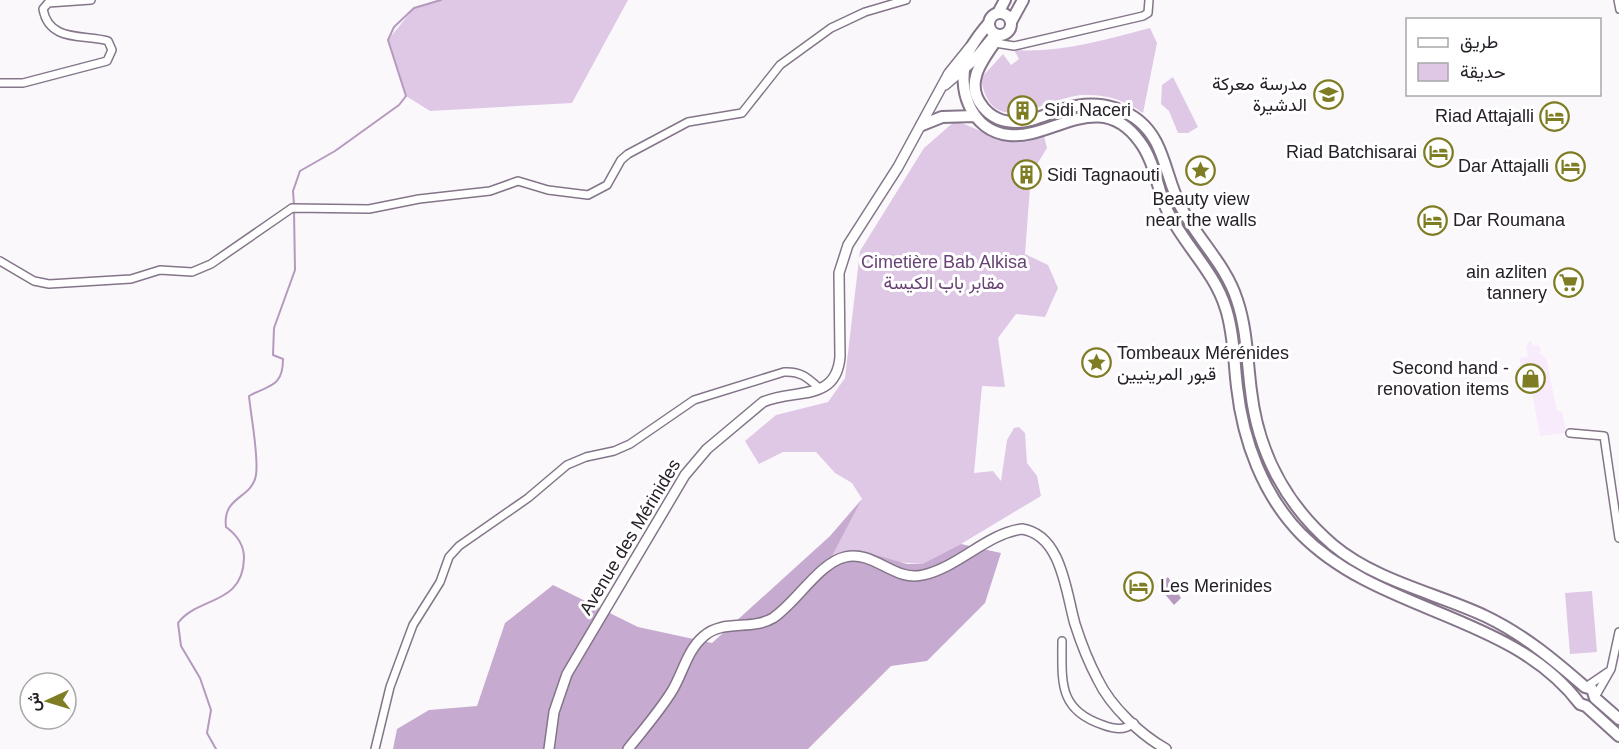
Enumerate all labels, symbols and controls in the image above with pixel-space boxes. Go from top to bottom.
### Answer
legend [1406,18,1601,96]
text: طريق [1460,32,1498,53]
text: حديقة [1460,62,1506,82]
place label: مدرسة معركة الدشيرة [1212,74,1307,116]
school or university icon: مدرسة معركة الدشيرة [1312,78,1344,110]
building icon: Sidi Naceri [1007,94,1039,126]
place label: Sidi Naceri [1044,100,1131,120]
hotel icon: Riad Attajalli [1539,100,1571,132]
place label: Riad Attajalli [1435,106,1534,126]
hotel icon: Riad Batchisarai [1422,136,1454,168]
place label: Riad Batchisarai [1286,142,1417,162]
hotel icon: Dar Attajalli [1554,150,1586,182]
place icon: Beauty view near the walls [1185,154,1217,186]
place label: Dar Attajalli [1458,156,1549,176]
building icon: Sidi Tagnaouti [1010,159,1042,191]
place label: Sidi Tagnaouti [1047,165,1160,185]
place label: Beauty view near the walls [1145,189,1257,230]
hotel icon: Dar Roumana [1416,204,1448,236]
place label: Dar Roumana [1453,210,1566,230]
park label: Cimetière Bab Alkisa مقابر باب الكيسة [861,252,1028,294]
place label: ain azliten tannery [1466,262,1547,303]
supermarket icon: ain azliten tannery [1552,266,1584,298]
place label: Tombeaux Mérénides قبور المرينيين [1117,343,1289,385]
place icon: Tombeaux Mérénides قبور المرينيين [1080,347,1112,379]
place label: Second hand - renovation items [1377,358,1509,399]
shop icon: Second hand - renovation items [1514,362,1546,394]
street label: Avenue des Mérinides [576,456,684,618]
hotel icon: Les Merinides [1123,570,1155,602]
place label: Les Merinides [1160,576,1272,596]
north arrow [18,671,78,731]
text: ش [24,692,44,712]

